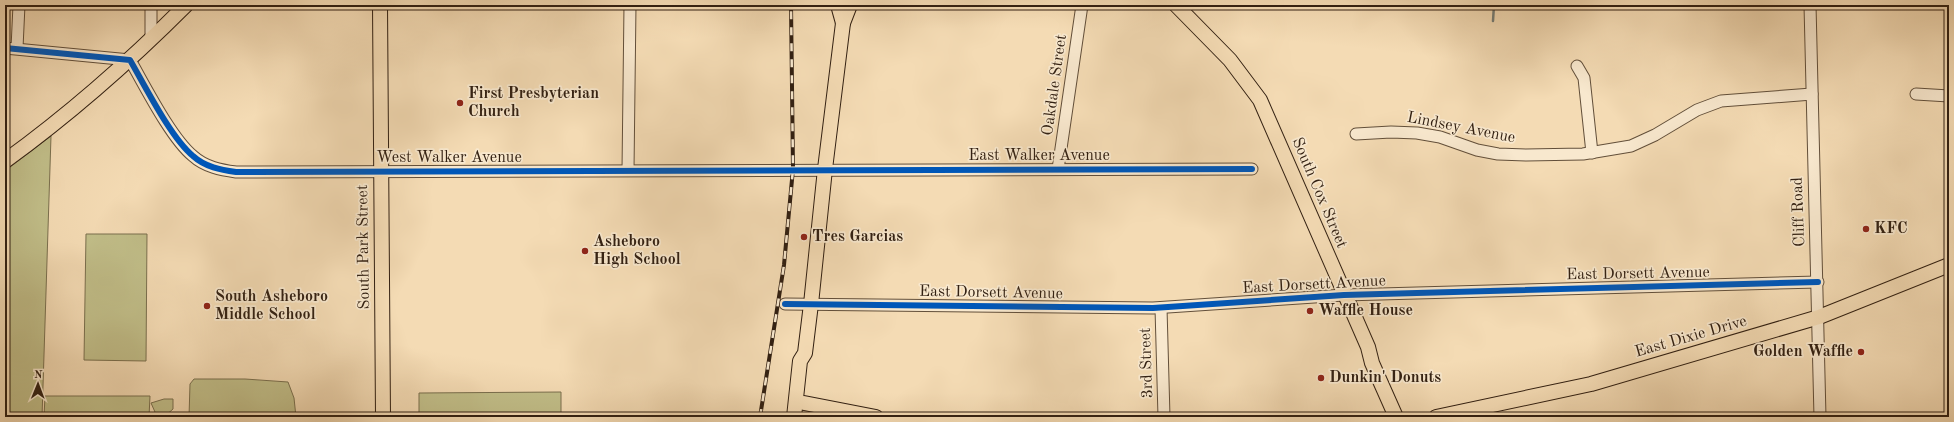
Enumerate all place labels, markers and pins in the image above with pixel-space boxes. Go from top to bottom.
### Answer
place label: First Presbyterian Church [468,86,599,120]
marker: First Presbyterian Church [455,98,465,108]
place label: KFC [1874,221,1908,237]
marker: KFC [1861,224,1871,234]
place label: Tres Garcias [812,229,903,245]
marker: Tres Garcias [799,232,809,242]
place label: Asheboro High School [593,234,681,268]
marker: Asheboro High School [580,246,590,256]
place label: South Asheboro Middle School [215,289,328,323]
marker: South Asheboro Middle School [202,301,212,311]
place label: Waffle House [1318,303,1413,319]
marker: Waffle House [1305,306,1315,316]
place label: Golden Waffle [1753,344,1853,360]
marker: Golden Waffle [1856,347,1866,357]
place label: Dunkin' Donuts [1329,370,1441,386]
marker: Dunkin' Donuts [1316,373,1326,383]

